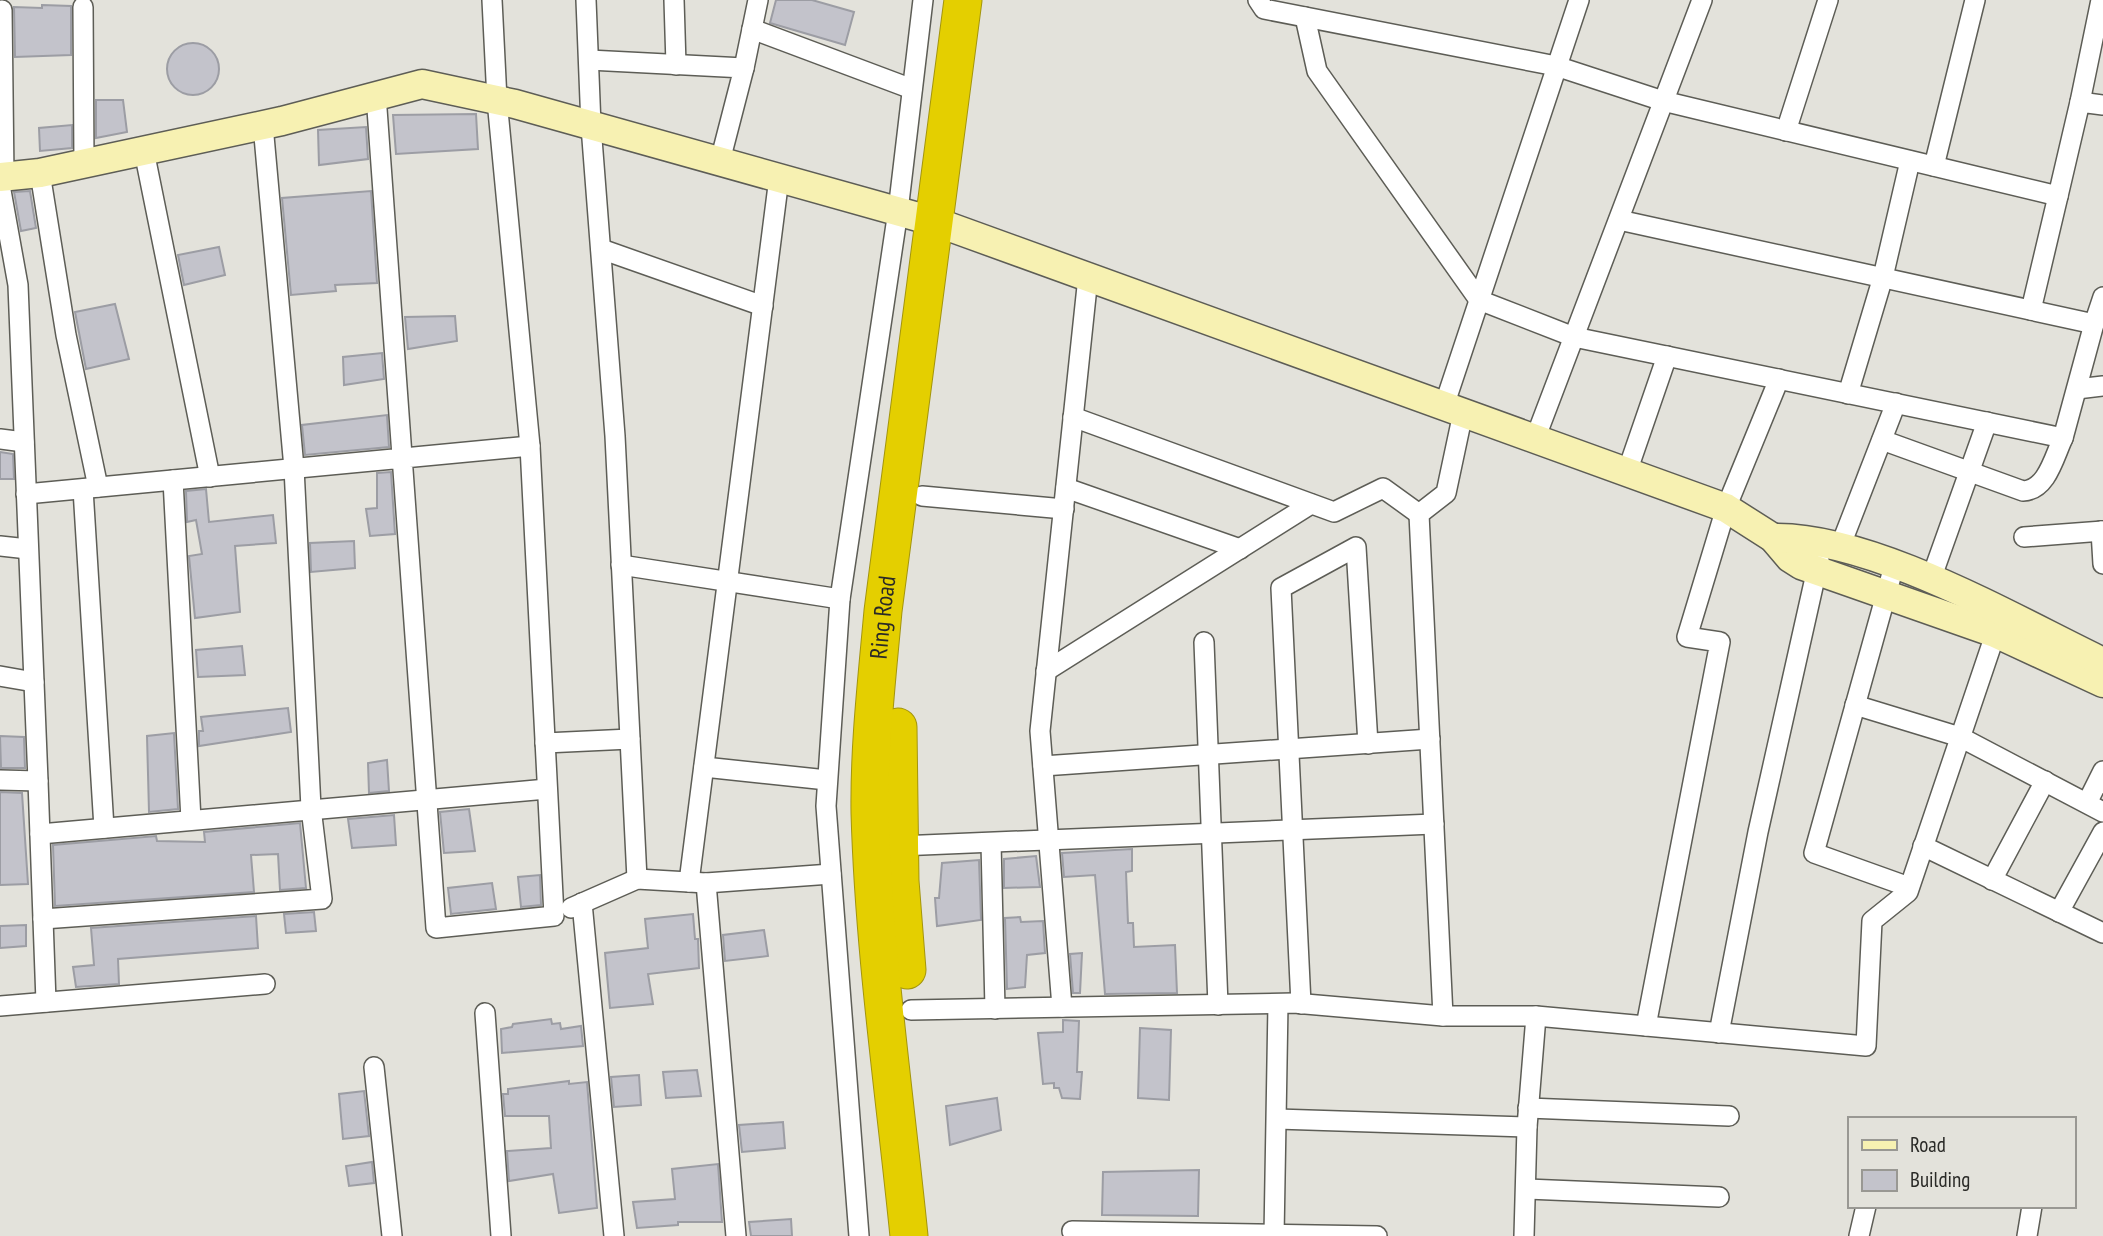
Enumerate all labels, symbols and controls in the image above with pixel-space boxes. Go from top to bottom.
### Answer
street label: Ring Road [863,574,902,660]
legend [1848,1117,2075,1208]
text: Road [1910,1131,1946,1158]
text: Building [1910,1166,1970,1193]

